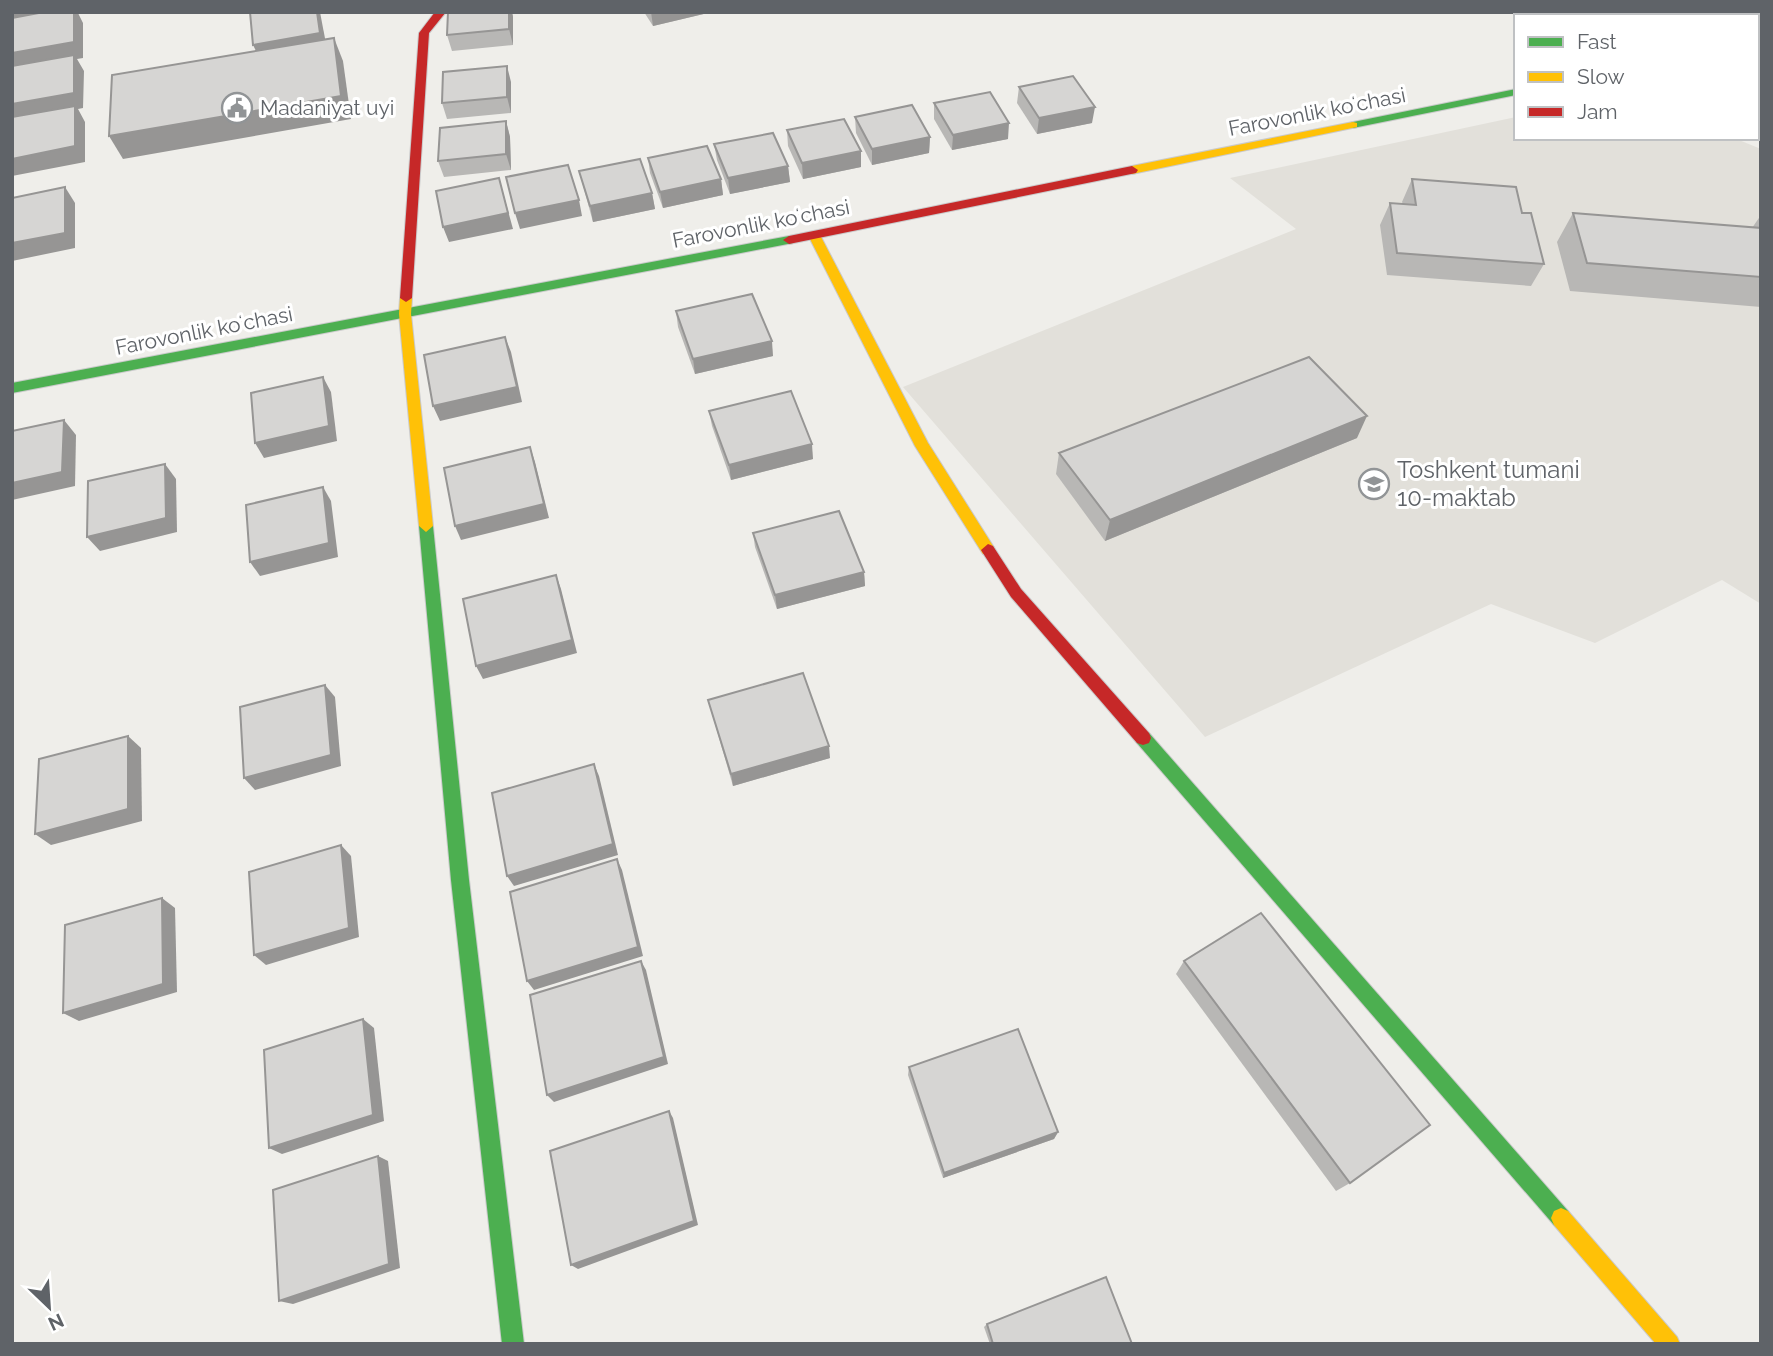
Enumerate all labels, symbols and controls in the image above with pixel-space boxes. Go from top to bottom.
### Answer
legend [1514,14,1759,140]
text: Fast [1577,29,1617,54]
text: Slow [1577,64,1625,89]
street label: Farovonlik koʻchasi [1226,82,1408,141]
public building icon: Madaniyat uyi [220,91,254,125]
place label: Madaniyat uyi [260,95,394,120]
text: Jam [1577,99,1618,124]
street label: Farovonlik koʻchasi [670,194,852,253]
street label: Farovonlik koʻchasi [113,301,295,360]
place label: Toshkent tumani 10-maktab [1397,455,1580,512]
school or university icon: Toshkent tumani 10-maktab [1357,467,1391,501]
north arrow [14,1272,84,1342]
text: N [45,1309,67,1335]

